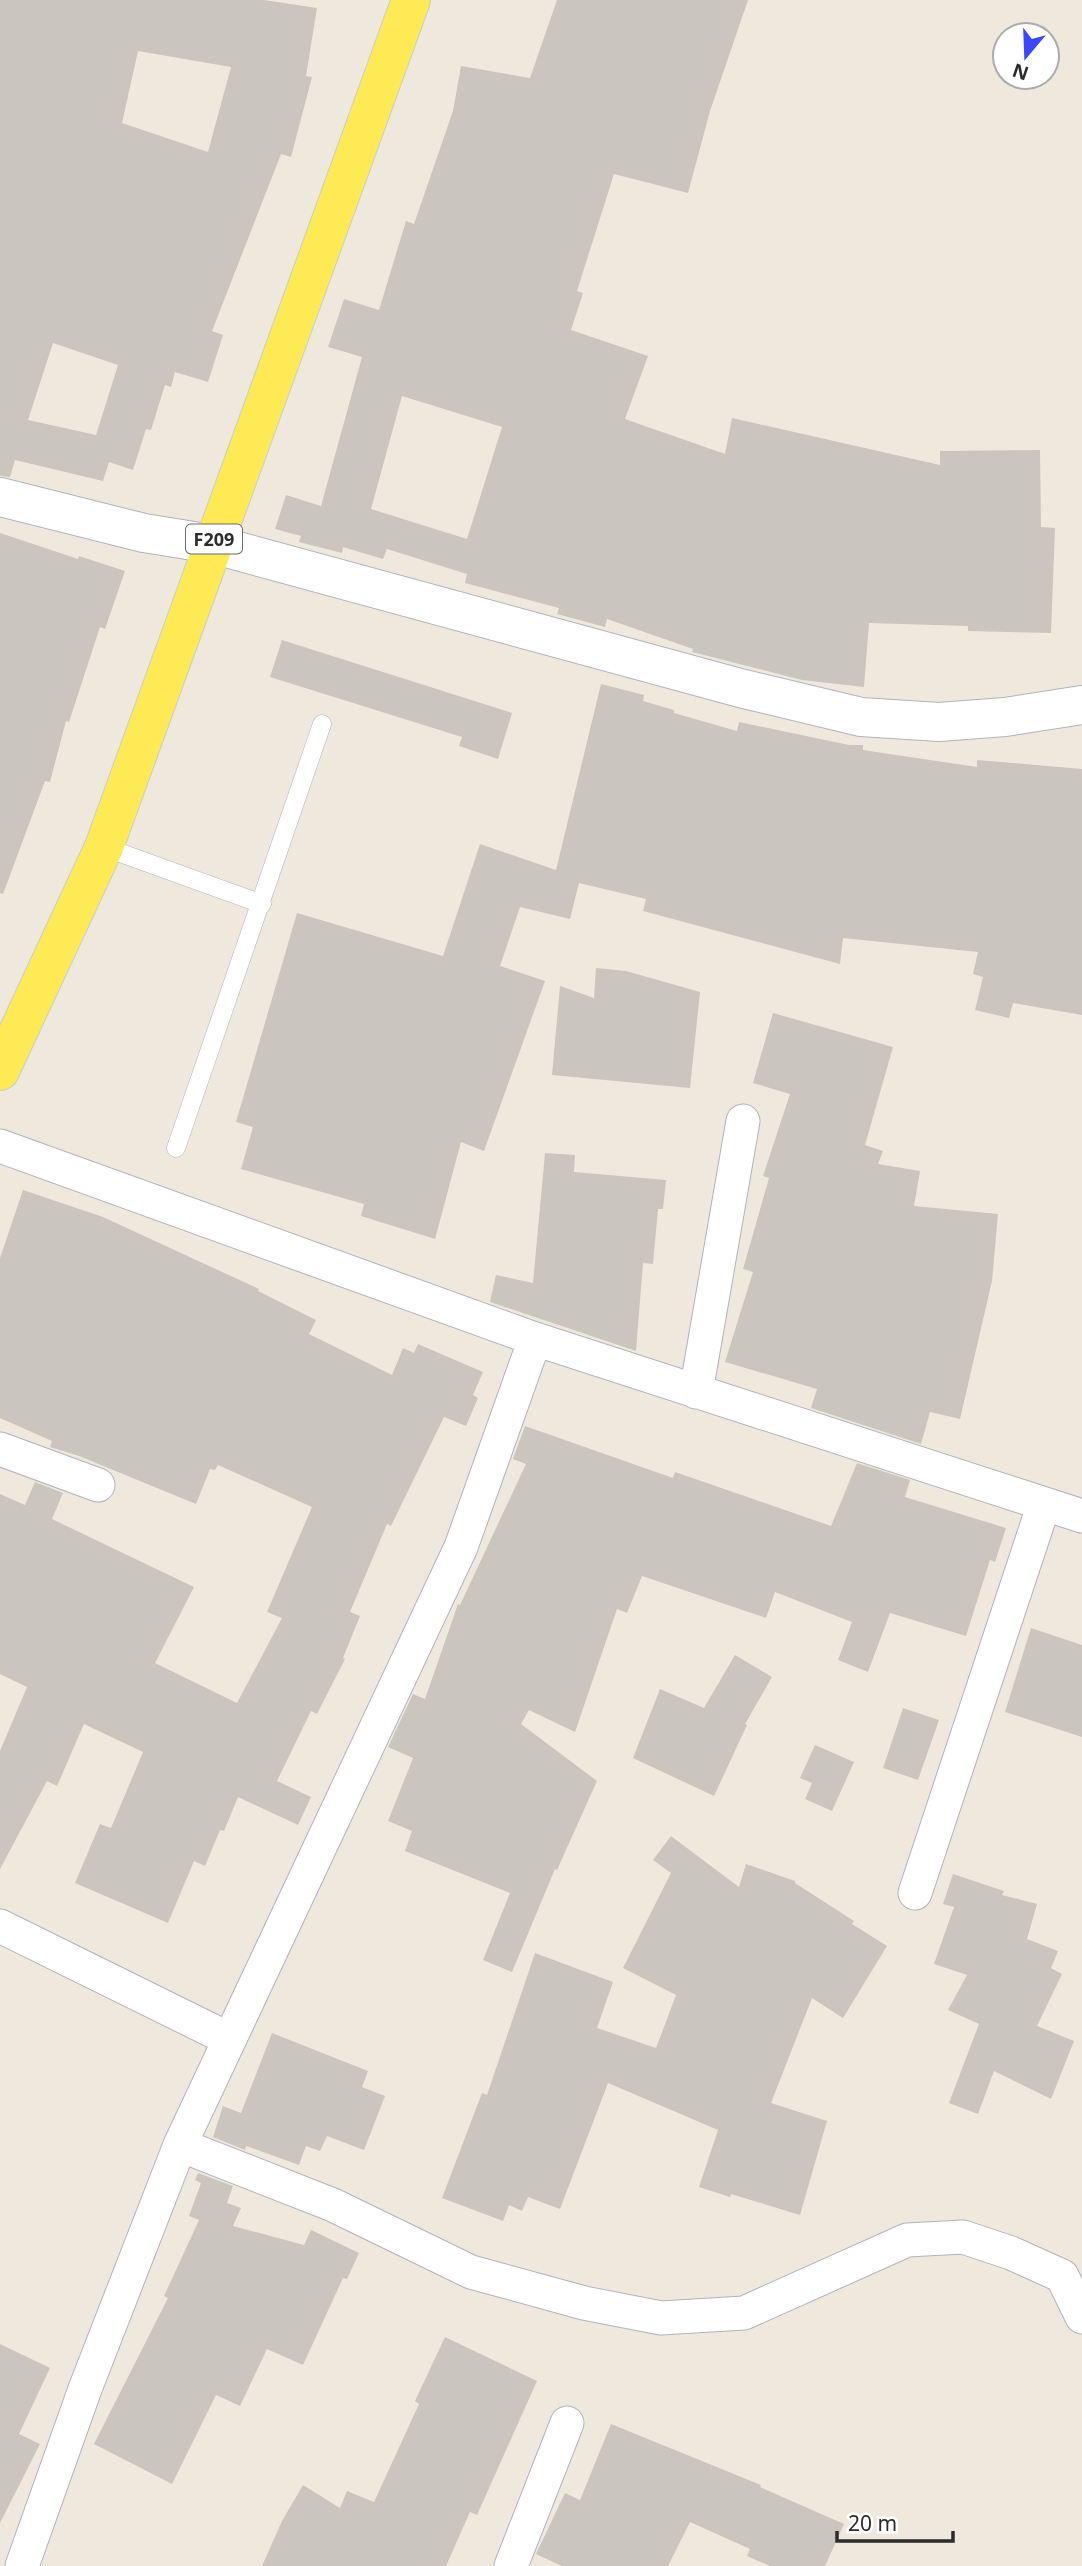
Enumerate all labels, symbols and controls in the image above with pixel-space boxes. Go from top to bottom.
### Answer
north arrow [991,21,1061,91]
text: N [1009,57,1032,87]
road number: F209 [186,524,242,554]
scale bar [837,2500,953,2544]
text: 20 m [848,2509,897,2537]

